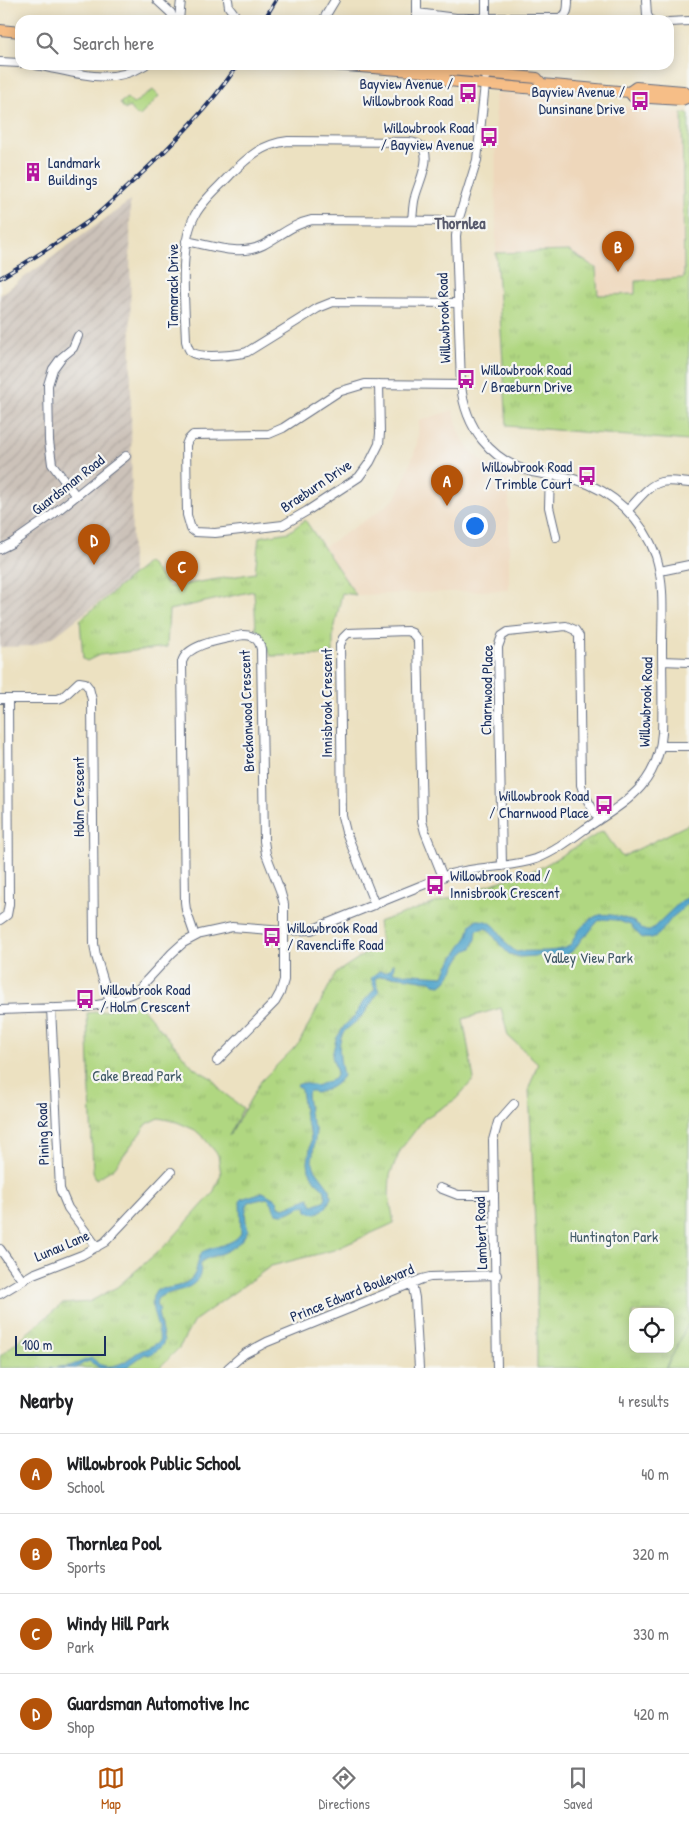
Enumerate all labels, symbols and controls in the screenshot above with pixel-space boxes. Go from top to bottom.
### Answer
search box [15,15,674,70]
icon: search [33,29,61,57]
text: Search here [73,30,154,56]
place label: Bayview Avenue / Willowbrook Road [360,73,453,111]
place label: Bayview Avenue / Dunsinane Drive [532,81,625,119]
bus stop icon: Bayview Avenue / Willowbrook Road [457,82,479,104]
bus stop icon: Bayview Avenue / Dunsinane Drive [629,90,651,112]
place label: Willowbrook Road / Bayview Avenue [381,117,474,155]
bus stop icon: Willowbrook Road / Bayview Avenue [478,126,500,148]
place label: Landmark Buildings [48,152,100,190]
building icon: Landmark Buildings [22,161,44,183]
district label: Thornlea [434,212,486,234]
pin: B [602,231,634,272]
street label: Tamarack Drive [162,244,183,328]
street label: Willowbrook Road [431,272,456,364]
place label: Willowbrook Road / Braeburn Drive [481,359,572,397]
bus stop icon: Willowbrook Road / Braeburn Drive [455,368,477,390]
street label: Guardsman Road [27,449,109,520]
street label: Braeburn Drive [276,454,355,517]
place label: Willowbrook Road / Trimble Court [482,456,573,494]
pin: A [431,465,463,506]
bus stop icon: Willowbrook Road / Trimble Court [576,465,598,487]
your location [462,513,488,539]
pin: D [78,524,110,565]
pin: C [166,551,198,592]
street label: Charnwood Place [475,645,498,735]
street label: Innisbrook Crescent [316,647,337,758]
street label: Breckonwood Crescent [234,649,259,772]
street label: Willowbrook Road [633,656,658,748]
street label: Holm Crescent [68,756,89,837]
place label: Willowbrook Road / Charnwood Place [489,785,589,823]
bus stop icon: Willowbrook Road / Charnwood Place [593,794,615,816]
place label: Willowbrook Road / Innisbrook Crescent [450,865,560,903]
bus stop icon: Willowbrook Road / Innisbrook Crescent [424,874,446,896]
place label: Willowbrook Road / Ravencliffe Road [287,917,383,955]
bus stop icon: Willowbrook Road / Ravencliffe Road [261,926,283,948]
park label: Valley View Park [543,947,633,968]
place label: Willowbrook Road / Holm Crescent [100,979,191,1017]
bus stop icon: Willowbrook Road / Holm Crescent [74,988,96,1010]
park label: Cake Bread Park [92,1065,182,1086]
street label: Pining Road [31,1102,54,1165]
street label: Lambert Road [469,1196,492,1270]
street label: Lunau Lane [31,1225,93,1267]
park label: Huntington Park [570,1226,658,1247]
street label: Prince Edward Boulevard [287,1258,417,1327]
map controls [629,1308,674,1353]
button: locate [629,1308,674,1353]
scale bar [15,1333,106,1356]
text: 100 m [22,1335,52,1354]
text: Nearby [20,1386,73,1415]
text: 4 results [618,1390,669,1412]
text: Willowbrook Public School [67,1450,240,1476]
text: A [32,1463,40,1485]
text: 40 m [641,1463,669,1485]
text: School [67,1476,104,1498]
text: Thornlea Pool [67,1530,161,1556]
text: B [32,1543,40,1565]
text: 320 m [633,1543,669,1565]
text: Sports [67,1556,105,1578]
text: Windy Hill Park [67,1610,169,1636]
text: C [32,1623,40,1645]
text: 330 m [633,1623,669,1645]
text: Park [67,1636,94,1658]
text: Guardsman Automotive Inc [67,1690,249,1716]
text: D [32,1703,40,1725]
text: 420 m [634,1703,669,1725]
text: Shop [67,1716,94,1738]
tab: Map [97,1764,125,1813]
tab: Directions [318,1764,370,1813]
tab: Saved [564,1764,592,1813]

